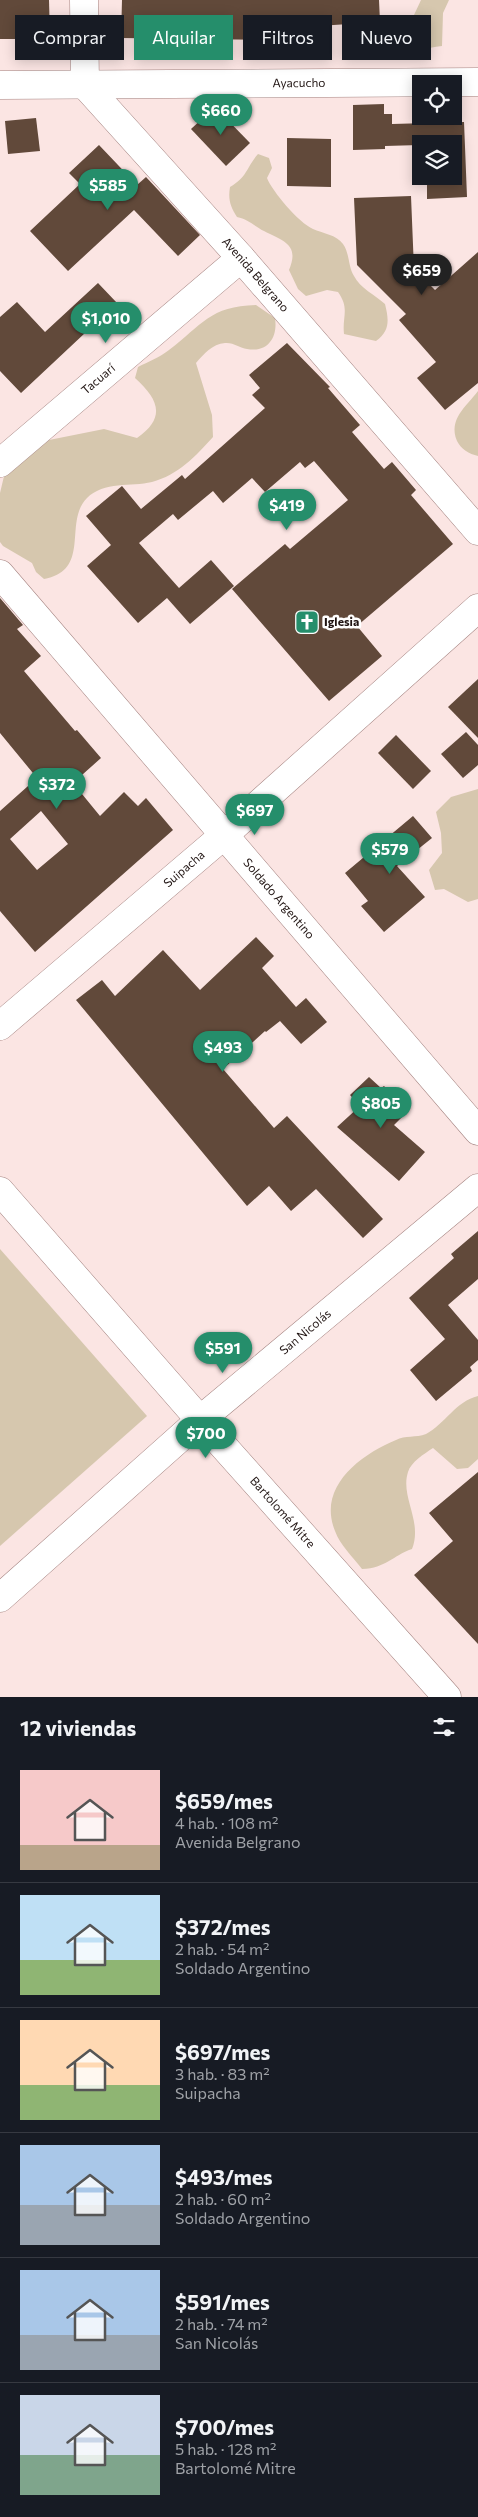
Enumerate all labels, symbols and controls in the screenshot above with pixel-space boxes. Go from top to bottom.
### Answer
chip: Comprar [15,15,124,60]
chip: Alquilar [134,15,233,60]
chip: Filtros [243,15,332,60]
chip: Nuevo [342,15,431,60]
street label: Ayacucho [273,75,325,89]
map controls [412,75,462,185]
button: locate [412,75,462,125]
pin: $660 [191,94,251,136]
text: $660 [201,100,241,119]
button: layers [412,135,462,185]
pin: $585 [78,168,138,211]
text: $585 [89,175,127,194]
street label: Avenida Belgrano [220,234,292,314]
pin: $659 [392,254,452,296]
text: $659 [403,260,441,279]
pin: $1,010 [65,302,147,344]
text: $1,010 [82,308,130,327]
street label: Tacuarí [78,360,118,397]
pin: $419 [257,488,317,531]
text: $419 [269,495,305,514]
church icon: Iglesia [294,609,320,635]
place label: Iglesia [324,614,359,628]
pin: $372 [27,768,87,810]
text: $372 [39,774,75,793]
pin: $697 [225,794,285,836]
text: $697 [236,800,274,819]
pin: $579 [360,832,420,875]
text: $579 [371,839,409,858]
street label: Suipacha [160,847,207,890]
street label: Soldado Argentino [241,855,318,941]
pin: $493 [193,1030,253,1073]
text: $493 [204,1037,242,1056]
pin: $805 [351,1086,411,1129]
text: $805 [361,1093,401,1112]
street label: San Nicolás [276,1306,333,1357]
pin: $591 [193,1332,253,1374]
text: $591 [205,1338,241,1357]
pin: $700 [176,1416,236,1459]
text: $700 [186,1423,226,1442]
street label: Bartolomé Mitre [248,1473,319,1550]
icon: filters [430,1713,458,1741]
text: 12 viviendas [20,1715,136,1740]
text: $659/mes [175,1788,273,1813]
icon: home [60,1790,120,1850]
text: 4 hab. · 108 m² [175,1813,278,1832]
text: Avenida Belgrano [175,1832,301,1851]
text: $372/mes [175,1914,271,1939]
icon: home [60,1915,120,1975]
text: 2 hab. · 54 m² [175,1939,269,1958]
text: Soldado Argentino [175,1958,310,1977]
text: $697/mes [175,2039,270,2064]
icon: home [60,2040,120,2100]
text: 3 hab. · 83 m² [175,2064,270,2083]
text: Suipacha [175,2083,241,2102]
text: $493/mes [175,2164,273,2189]
icon: home [60,2165,120,2225]
text: 2 hab. · 60 m² [175,2189,271,2208]
text: Soldado Argentino [175,2208,310,2227]
text: $591/mes [175,2289,270,2314]
icon: home [60,2290,120,2350]
text: 2 hab. · 74 m² [175,2314,268,2333]
text: San Nicolás [175,2333,258,2352]
text: $700/mes [175,2414,274,2439]
icon: home [60,2415,120,2475]
text: 5 hab. · 128 m² [175,2439,276,2458]
text: Bartolomé Mitre [175,2458,296,2477]

